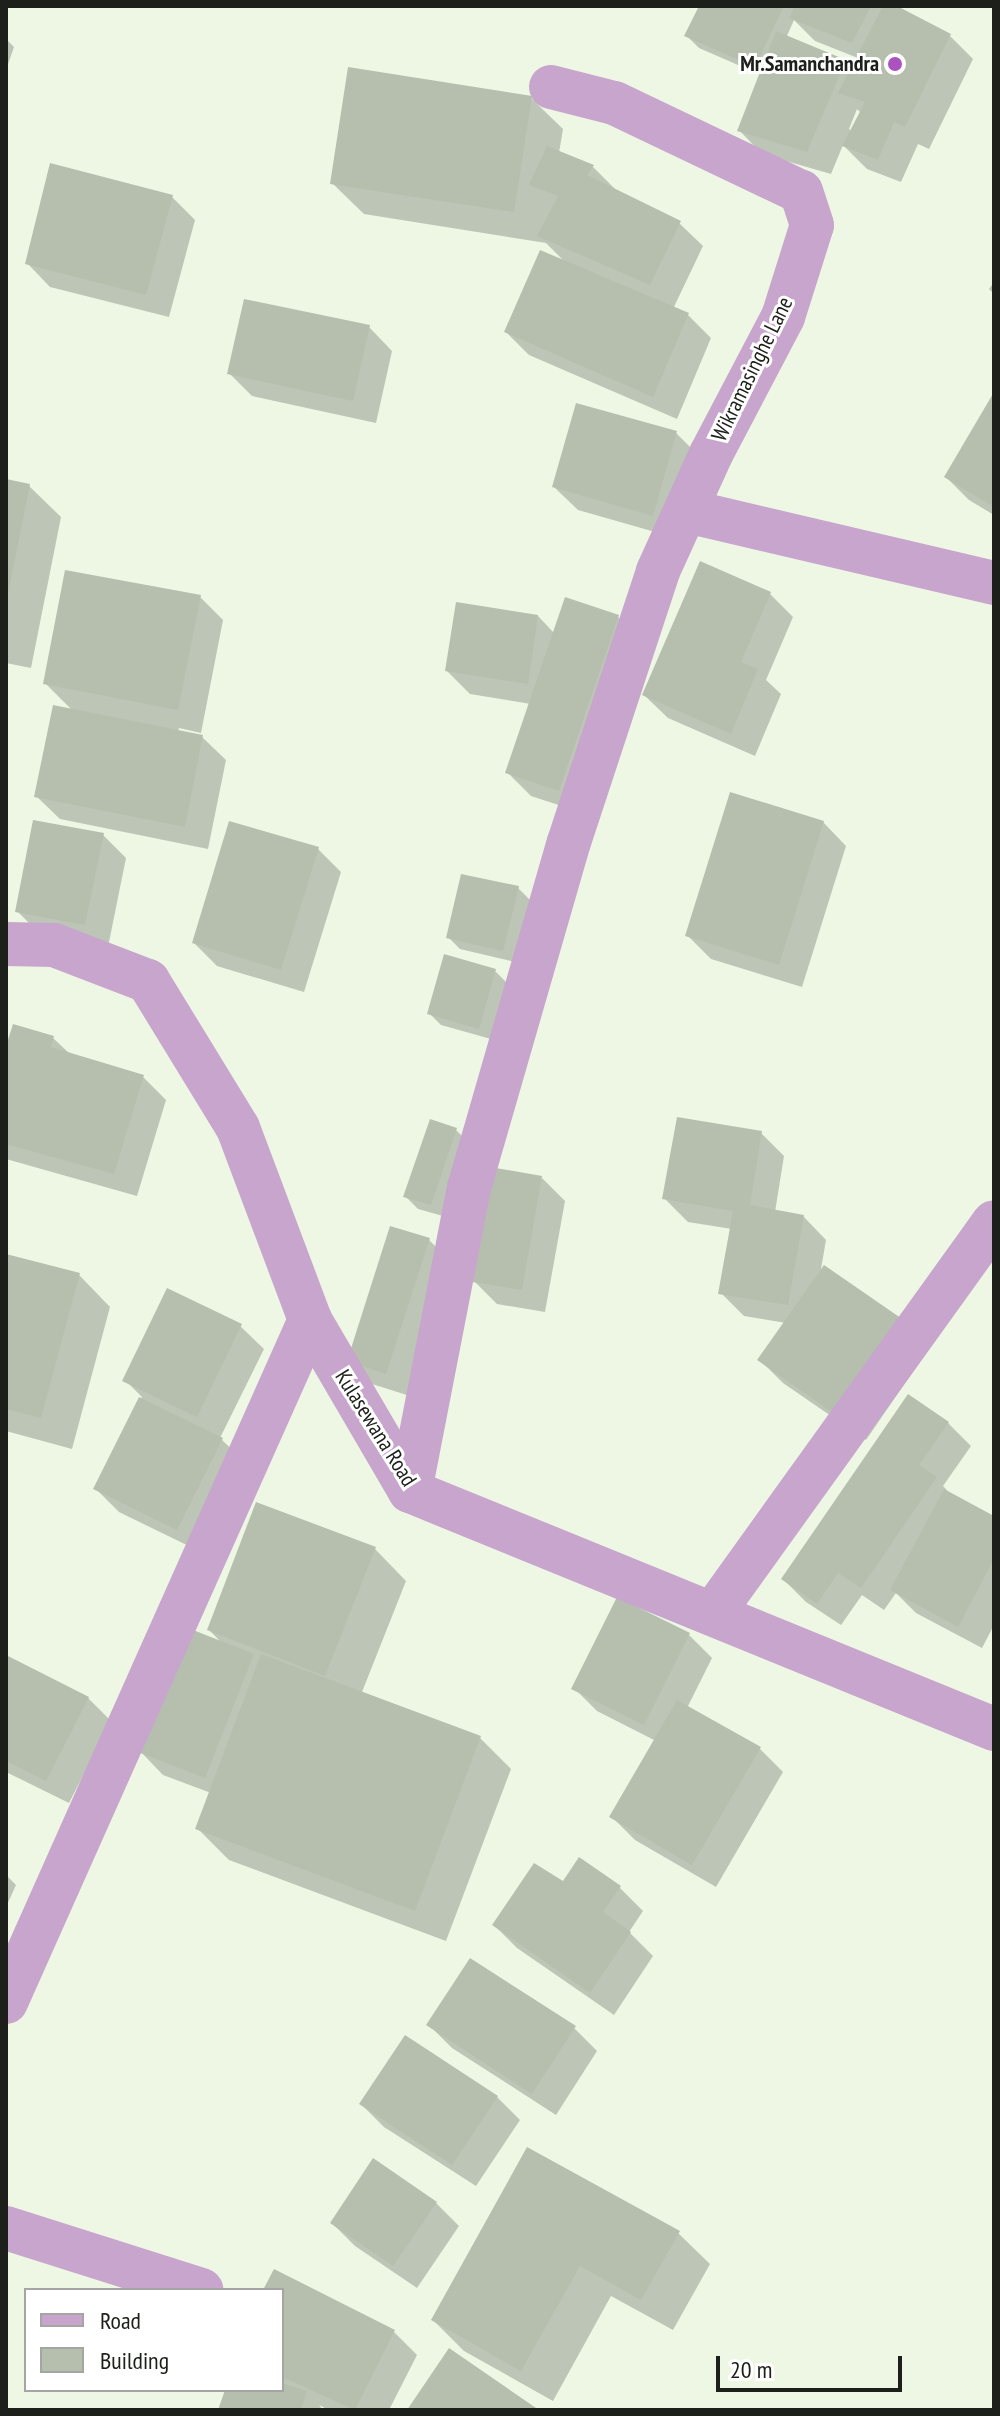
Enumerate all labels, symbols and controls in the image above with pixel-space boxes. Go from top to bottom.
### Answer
place label: Mr.Samanchandra [740,51,879,77]
marker: Mr.Samanchandra [886,55,904,73]
street label: Wikramasinghe Lane [706,293,798,445]
street label: Kulasewana Road [330,1365,422,1491]
legend [24,2288,284,2392]
text: Road [100,2305,141,2336]
scale bar [720,2340,906,2390]
text: Building [100,2345,169,2376]
text: 20 m [730,2354,772,2385]

